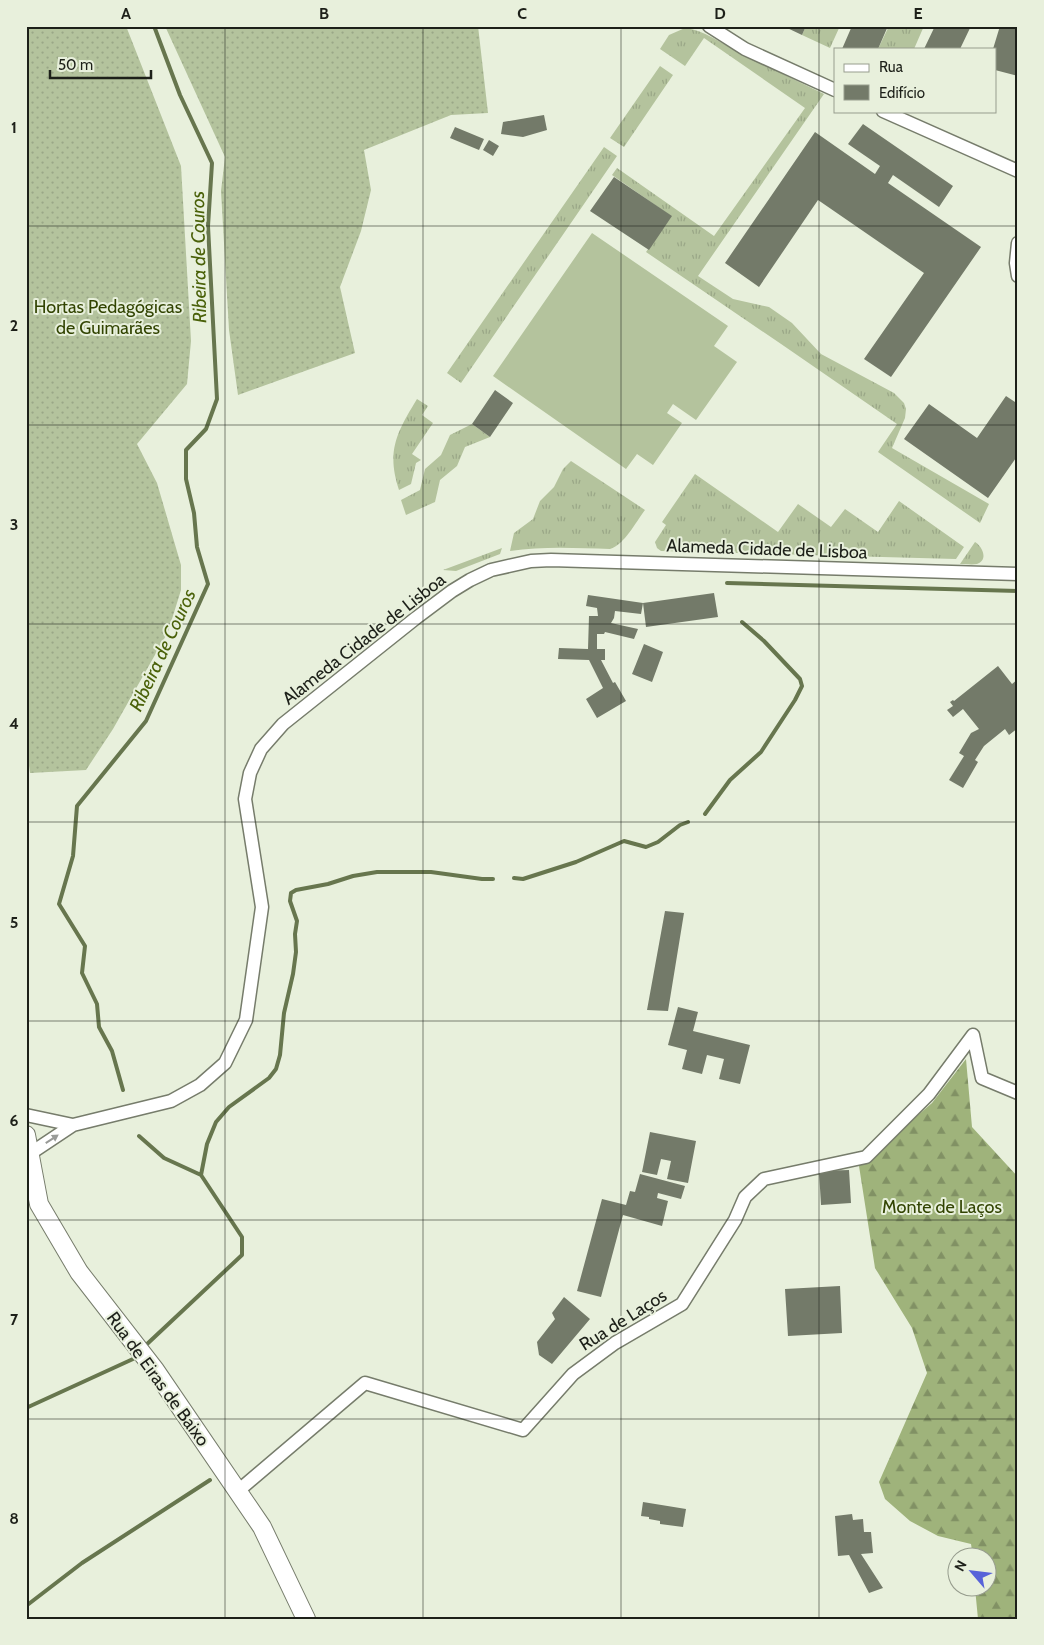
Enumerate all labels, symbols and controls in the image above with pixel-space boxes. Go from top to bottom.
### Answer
text: A [121,4,131,23]
text: B [319,4,329,23]
text: C [517,4,527,23]
text: D [714,4,726,23]
text: E [913,4,923,23]
scale bar [50,48,151,80]
legend [834,48,996,112]
text: 50 m [58,56,93,74]
text: Rua [879,58,904,76]
text: Edifício [879,84,925,102]
text: 1 [11,118,17,137]
water label: Ribeira de Couros [186,191,211,323]
park label: Hortas Pedagógicas de Guimarães [34,296,182,339]
text: 2 [10,316,18,335]
text: 3 [10,515,18,534]
street label: Alameda Cidade de Lisboa [666,534,868,564]
street label: Alameda Cidade de Lisboa [278,568,450,710]
water label: Ribeira de Couros [124,586,201,715]
text: 4 [9,714,19,733]
text: 5 [10,913,18,932]
text: 6 [10,1111,19,1130]
one-way arrow [45,1134,59,1143]
park label: Monte de Laços [882,1196,1002,1218]
street label: Rua de Laços [575,1284,671,1356]
street label: Rua de Eiras de Baixo [102,1308,214,1450]
text: 7 [10,1310,19,1329]
text: 8 [9,1509,19,1528]
north arrow [946,1548,996,1598]
text: N [950,1557,971,1574]

